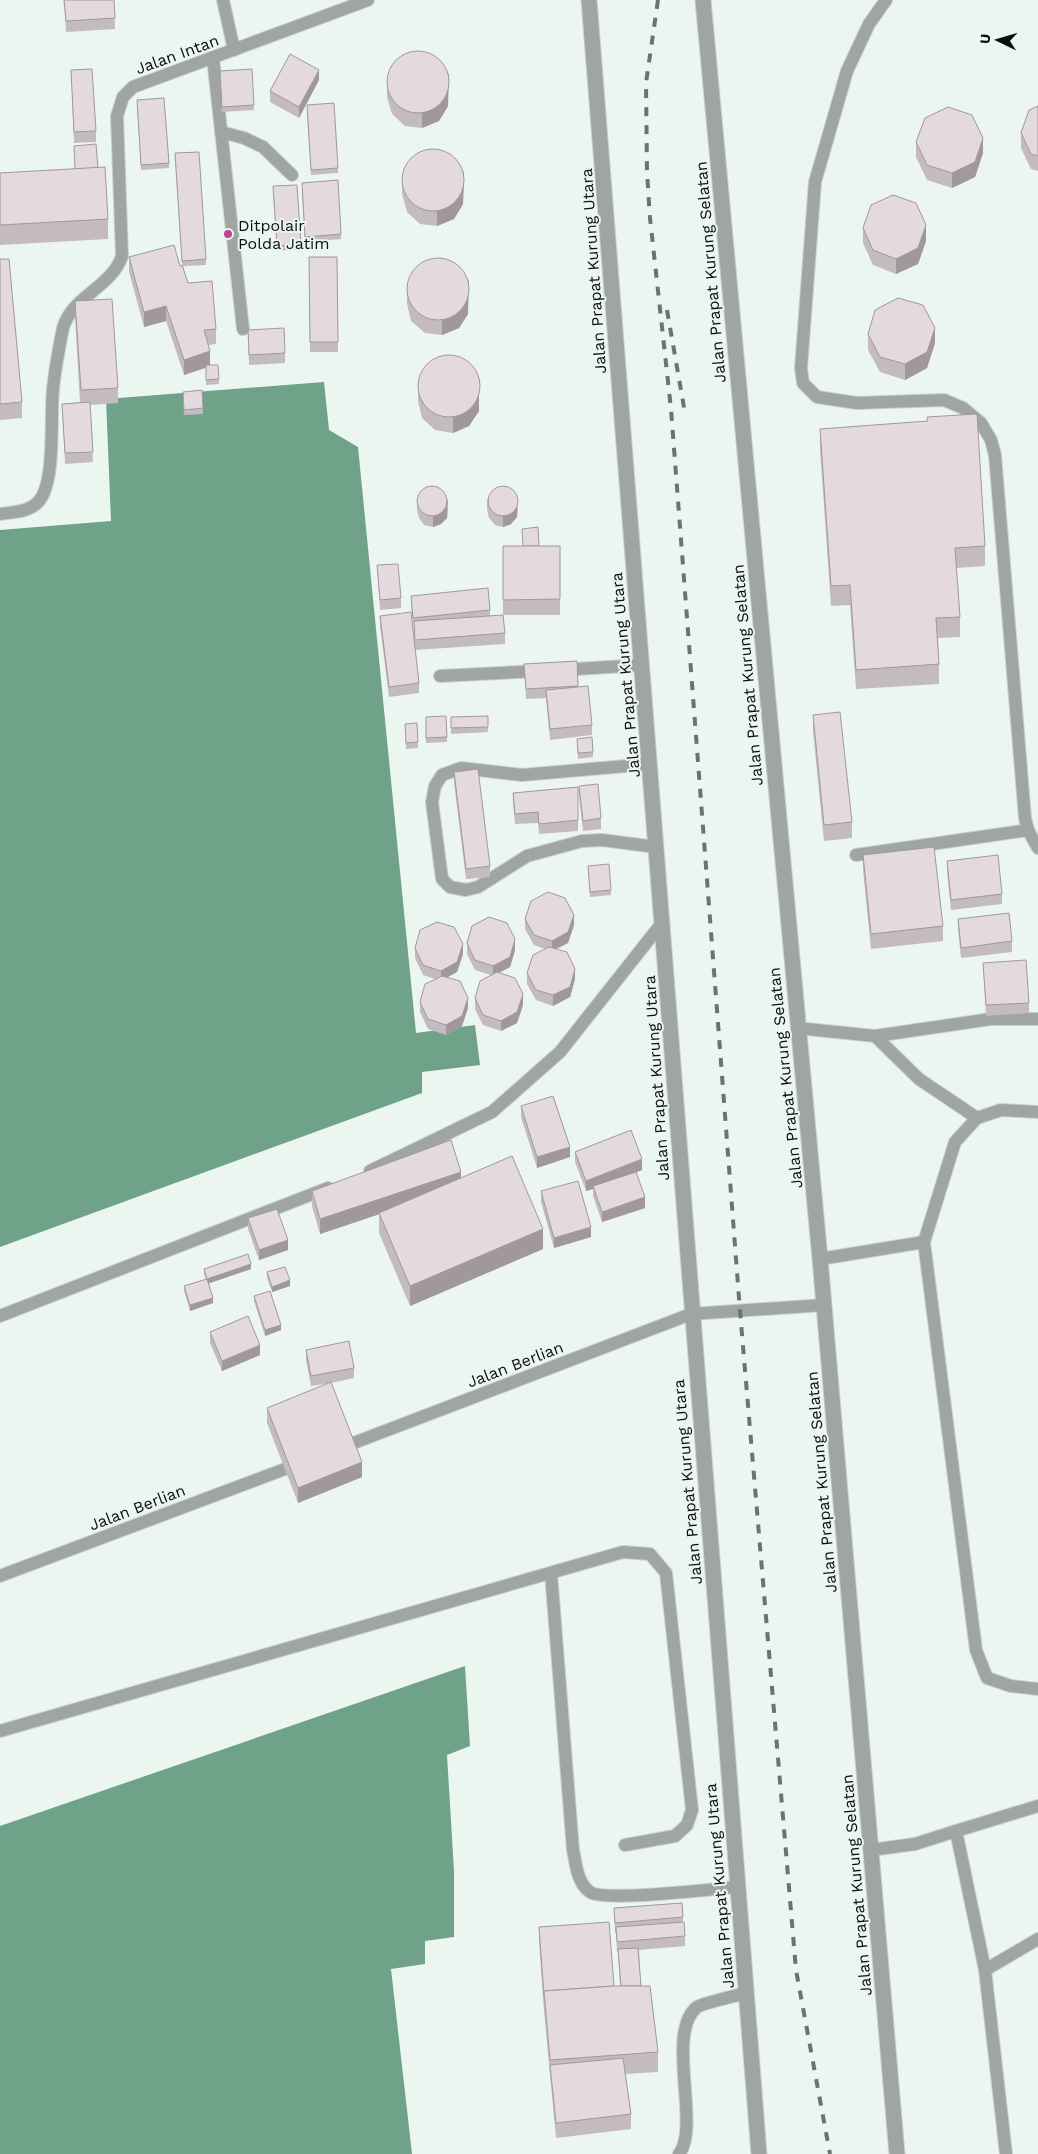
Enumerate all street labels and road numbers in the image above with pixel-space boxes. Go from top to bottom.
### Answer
street label: Jalan Intan [133,31,221,78]
street label: Jalan Prapat Kurung Selatan [691,160,730,383]
street label: Jalan Prapat Kurung Utara [577,168,610,374]
street label: Jalan Prapat Kurung Selatan [728,563,767,786]
street label: Jalan Prapat Kurung Utara [607,572,644,778]
street label: Jalan Prapat Kurung Selatan [764,966,807,1189]
street label: Jalan Prapat Kurung Utara [640,975,673,1181]
street label: Jalan Berlian [464,1337,566,1392]
street label: Jalan Prapat Kurung Selatan [802,1370,841,1593]
street label: Jalan Prapat Kurung Utara [669,1379,706,1585]
street label: Jalan Berlian [86,1480,188,1535]
street label: Jalan Prapat Kurung Selatan [837,1773,876,1996]
street label: Jalan Prapat Kurung Utara [701,1783,738,1989]

